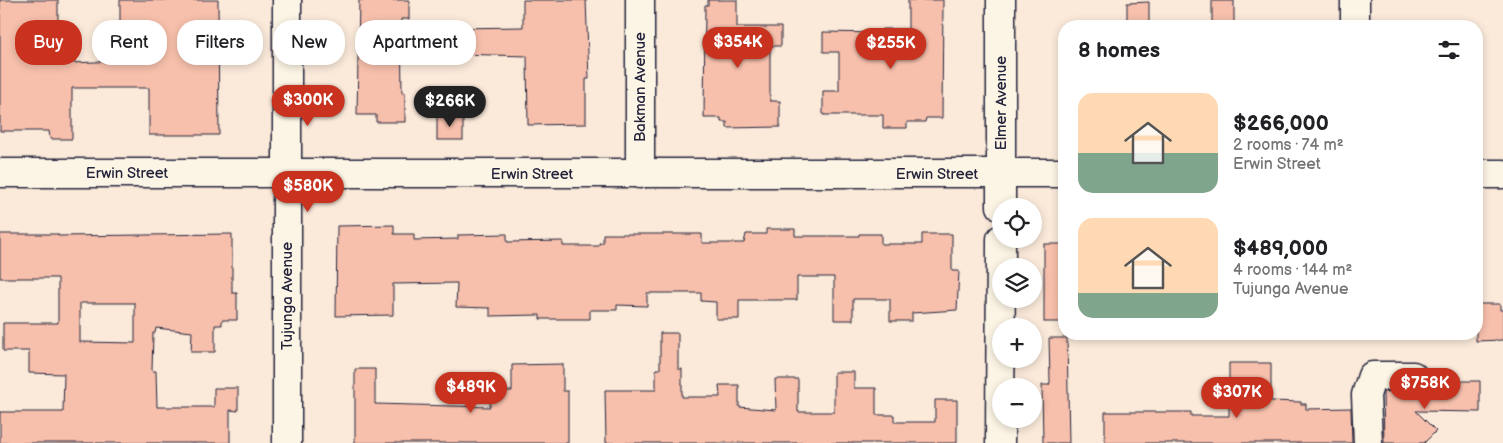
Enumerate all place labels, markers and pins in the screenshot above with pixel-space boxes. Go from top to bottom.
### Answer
pin: $354K [703,27,773,69]
pin: $255K [856,28,926,70]
pin: $300K [273,84,343,127]
pin: $266K [415,86,485,128]
pin: $580K [273,170,343,213]
pin: $758K [1390,368,1460,410]
pin: $489K [436,372,506,414]
pin: $307K [1202,376,1272,419]

